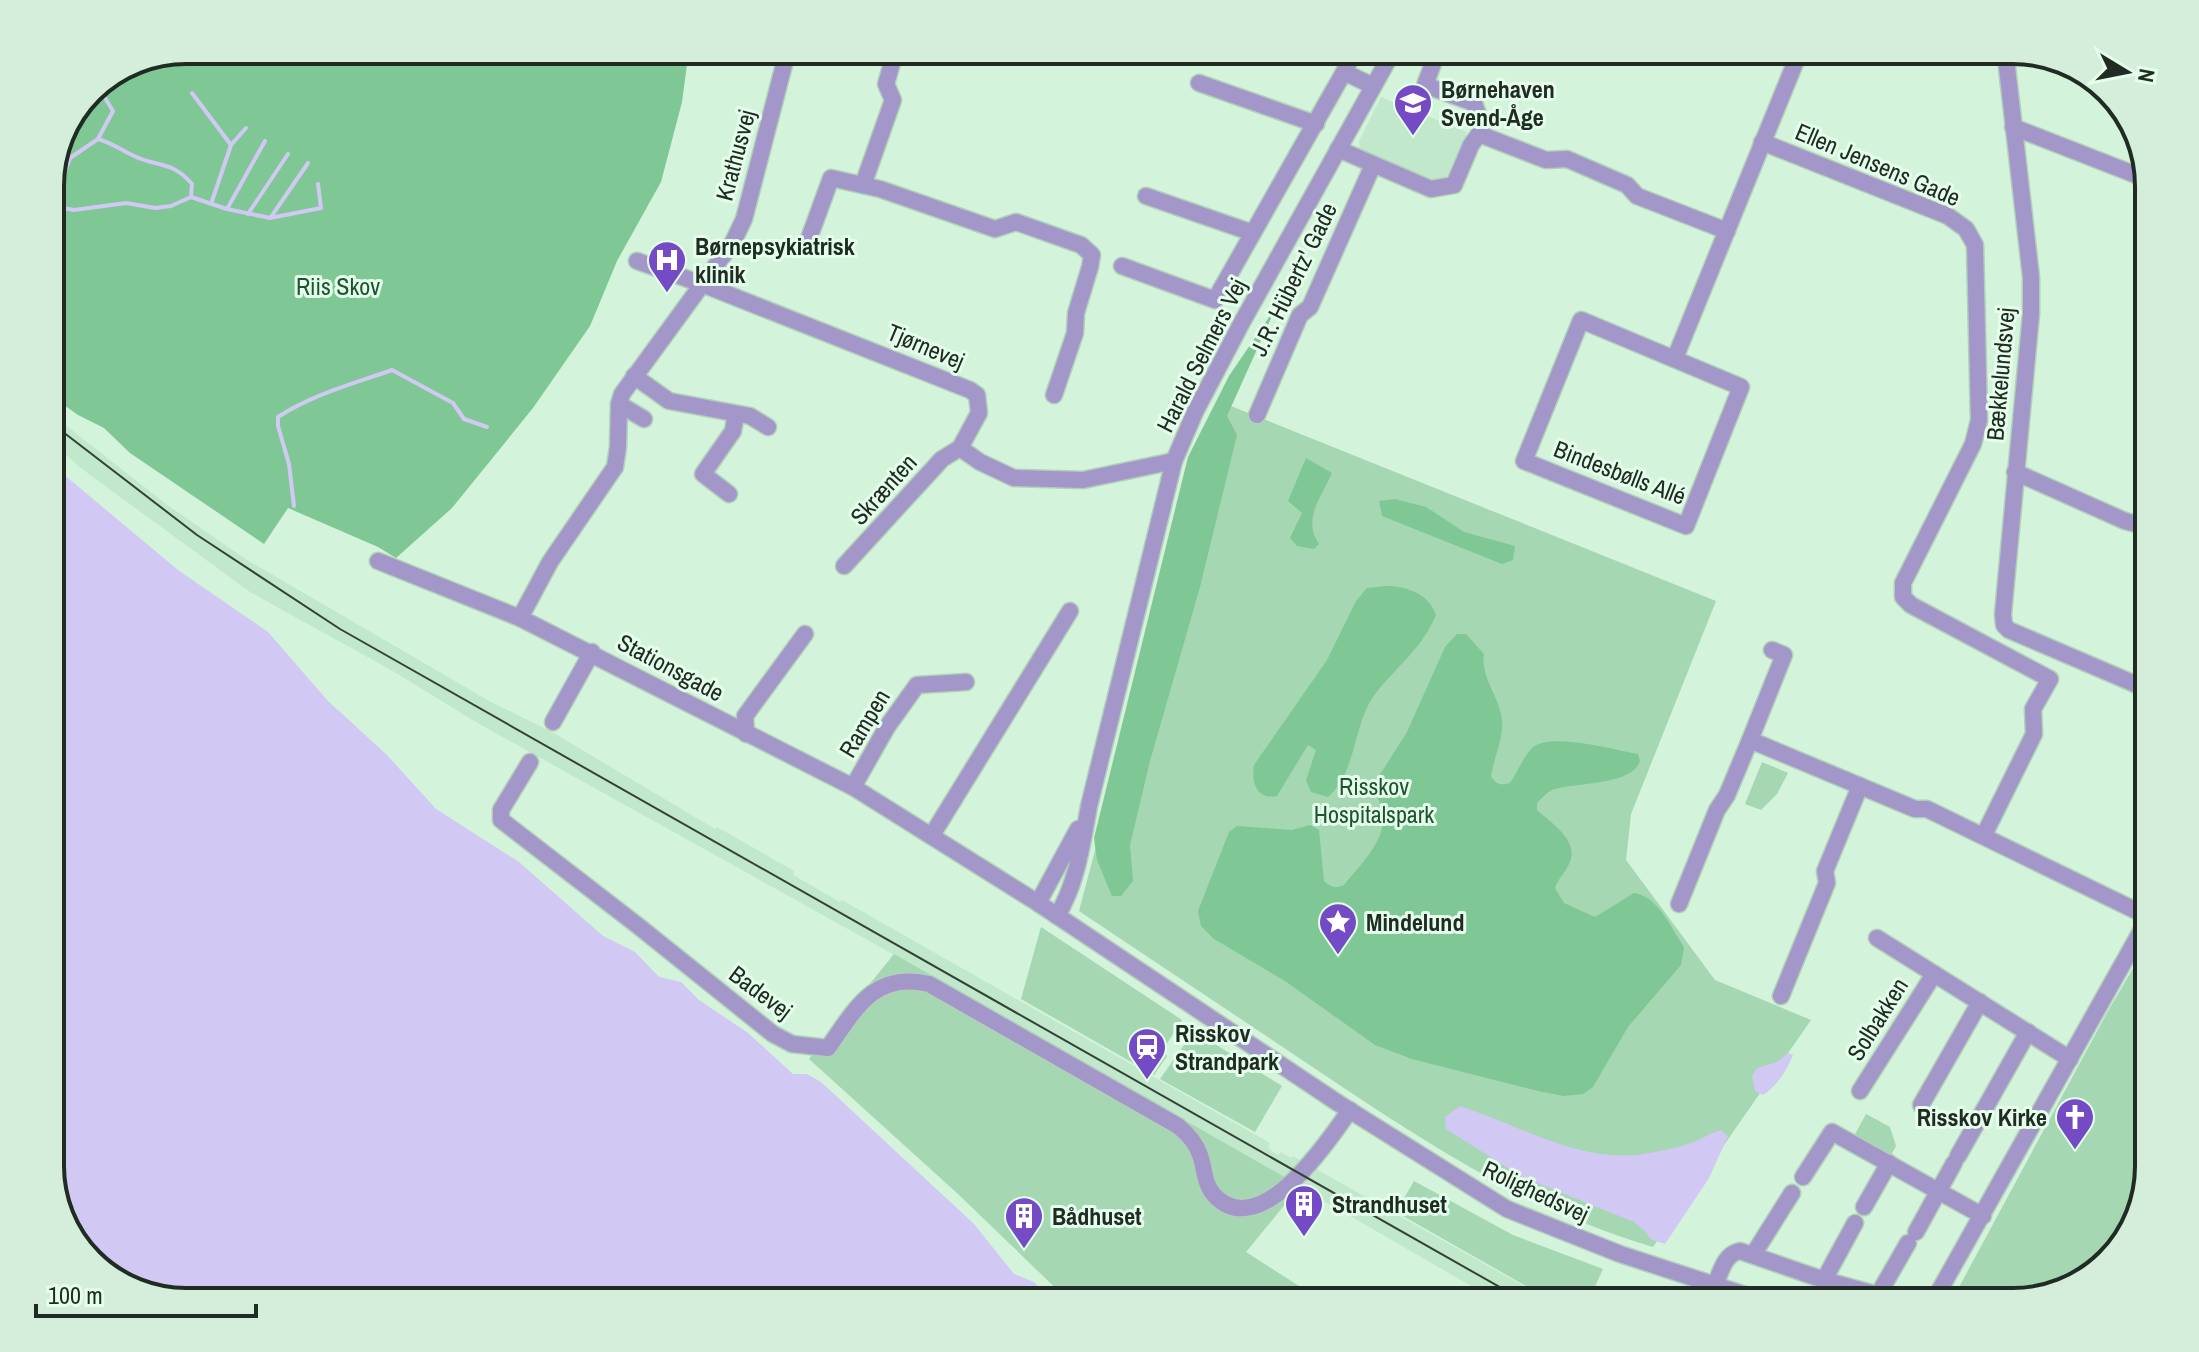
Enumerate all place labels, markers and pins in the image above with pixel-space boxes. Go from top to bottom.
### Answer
place label: Børnehaven Svend-Åge [1441,73,1555,133]
school or university icon: Børnehaven Svend-Åge [1392,82,1434,137]
place label: Børnepsykiatrisk klinik [695,230,855,290]
hospital icon: Børnepsykiatrisk klinik [646,239,688,294]
place icon: Mindelund [1317,901,1359,956]
place label: Mindelund [1366,906,1464,938]
place label: Risskov Strandpark [1175,1017,1279,1077]
station icon: Risskov Strandpark [1126,1026,1168,1081]
church icon: Risskov Kirke [2054,1096,2096,1151]
place label: Risskov Kirke [1917,1101,2047,1133]
building icon: Strandhuset [1283,1183,1325,1238]
place label: Strandhuset [1332,1188,1447,1220]
building icon: Bådhuset [1003,1195,1045,1250]
place label: Bådhuset [1052,1200,1142,1232]

